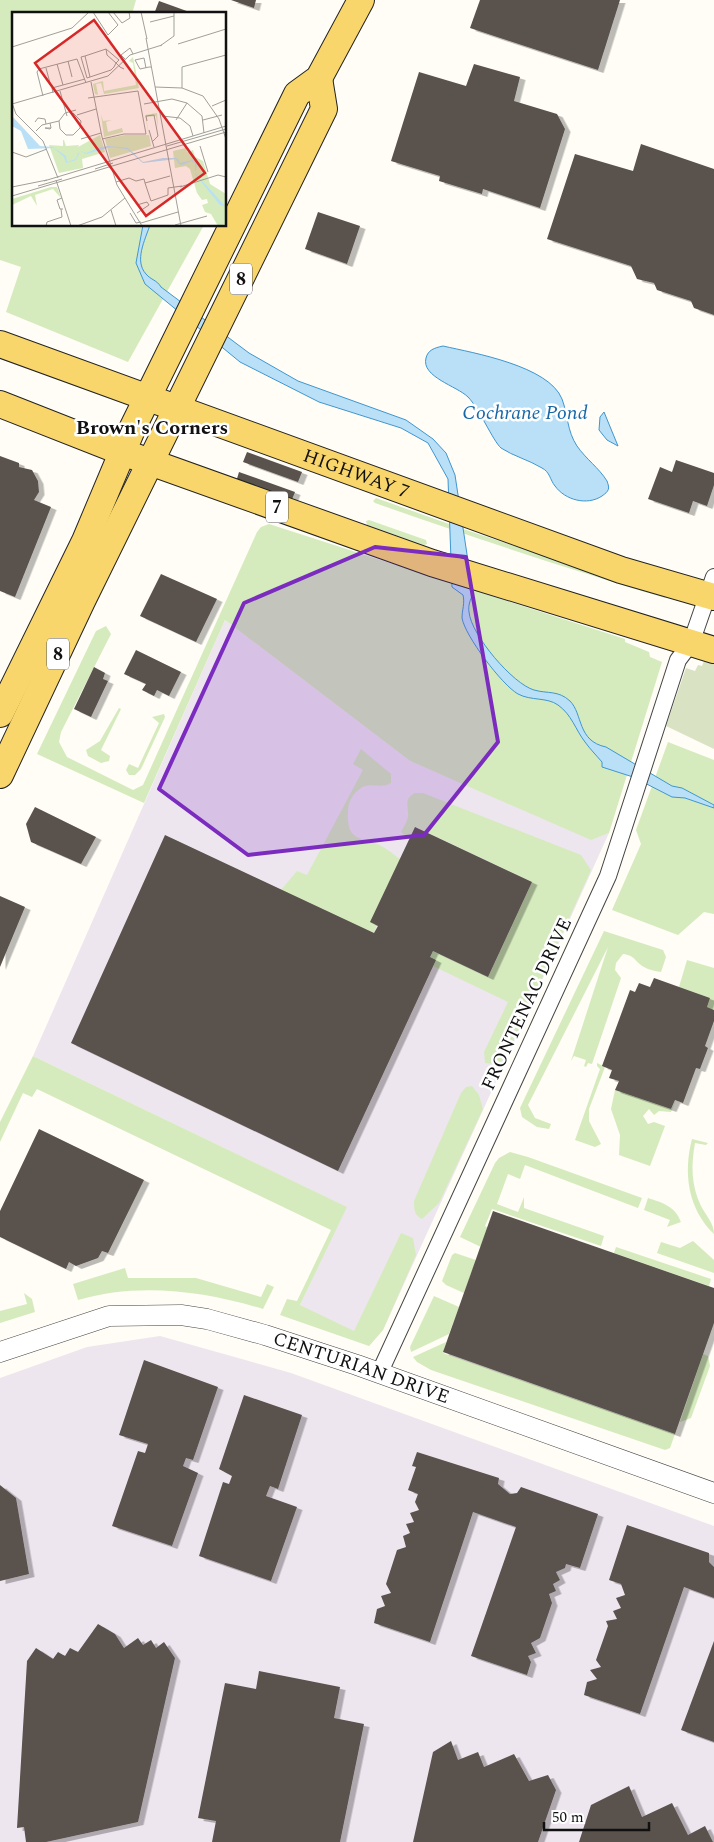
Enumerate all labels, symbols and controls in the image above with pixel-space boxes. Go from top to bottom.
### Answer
inset map [12,12,226,226]
road number: 8 [230,264,252,294]
water label: Cochrane Pond [462,398,588,428]
district label: Brown's Corners [76,413,228,443]
street label: HIGHWAY 7 [299,441,413,506]
road number: 7 [266,492,288,522]
road number: 8 [47,639,69,670]
street label: FRONTENAC DRIVE [474,913,580,1095]
street label: CENTURIAN DRIVE [269,1324,454,1412]
scale bar [544,1800,649,1832]
text: 50 m [552,1806,584,1829]

